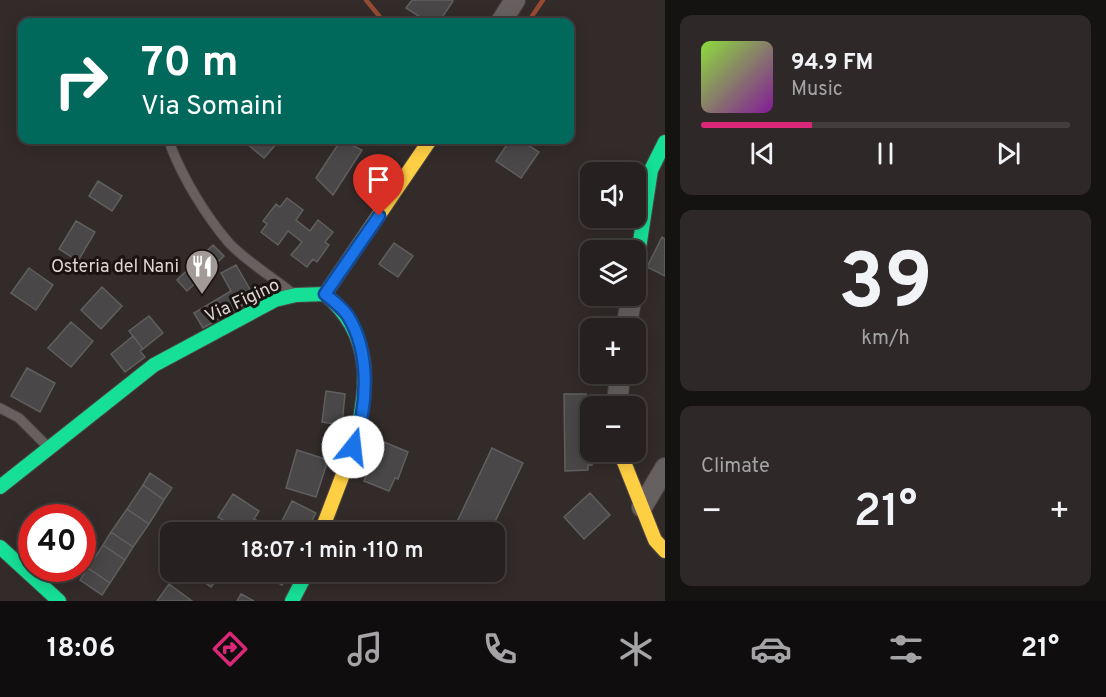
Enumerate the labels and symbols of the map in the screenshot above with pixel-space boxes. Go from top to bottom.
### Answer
pin [353,154,404,216]
restaurant icon: Osteria del Nani [184,248,220,295]
place label: Osteria del Nani [51,256,179,279]
street label: Via Figino [202,274,284,329]
position arrow [321,415,385,479]
speed limit sign: 40 [18,504,96,582]

